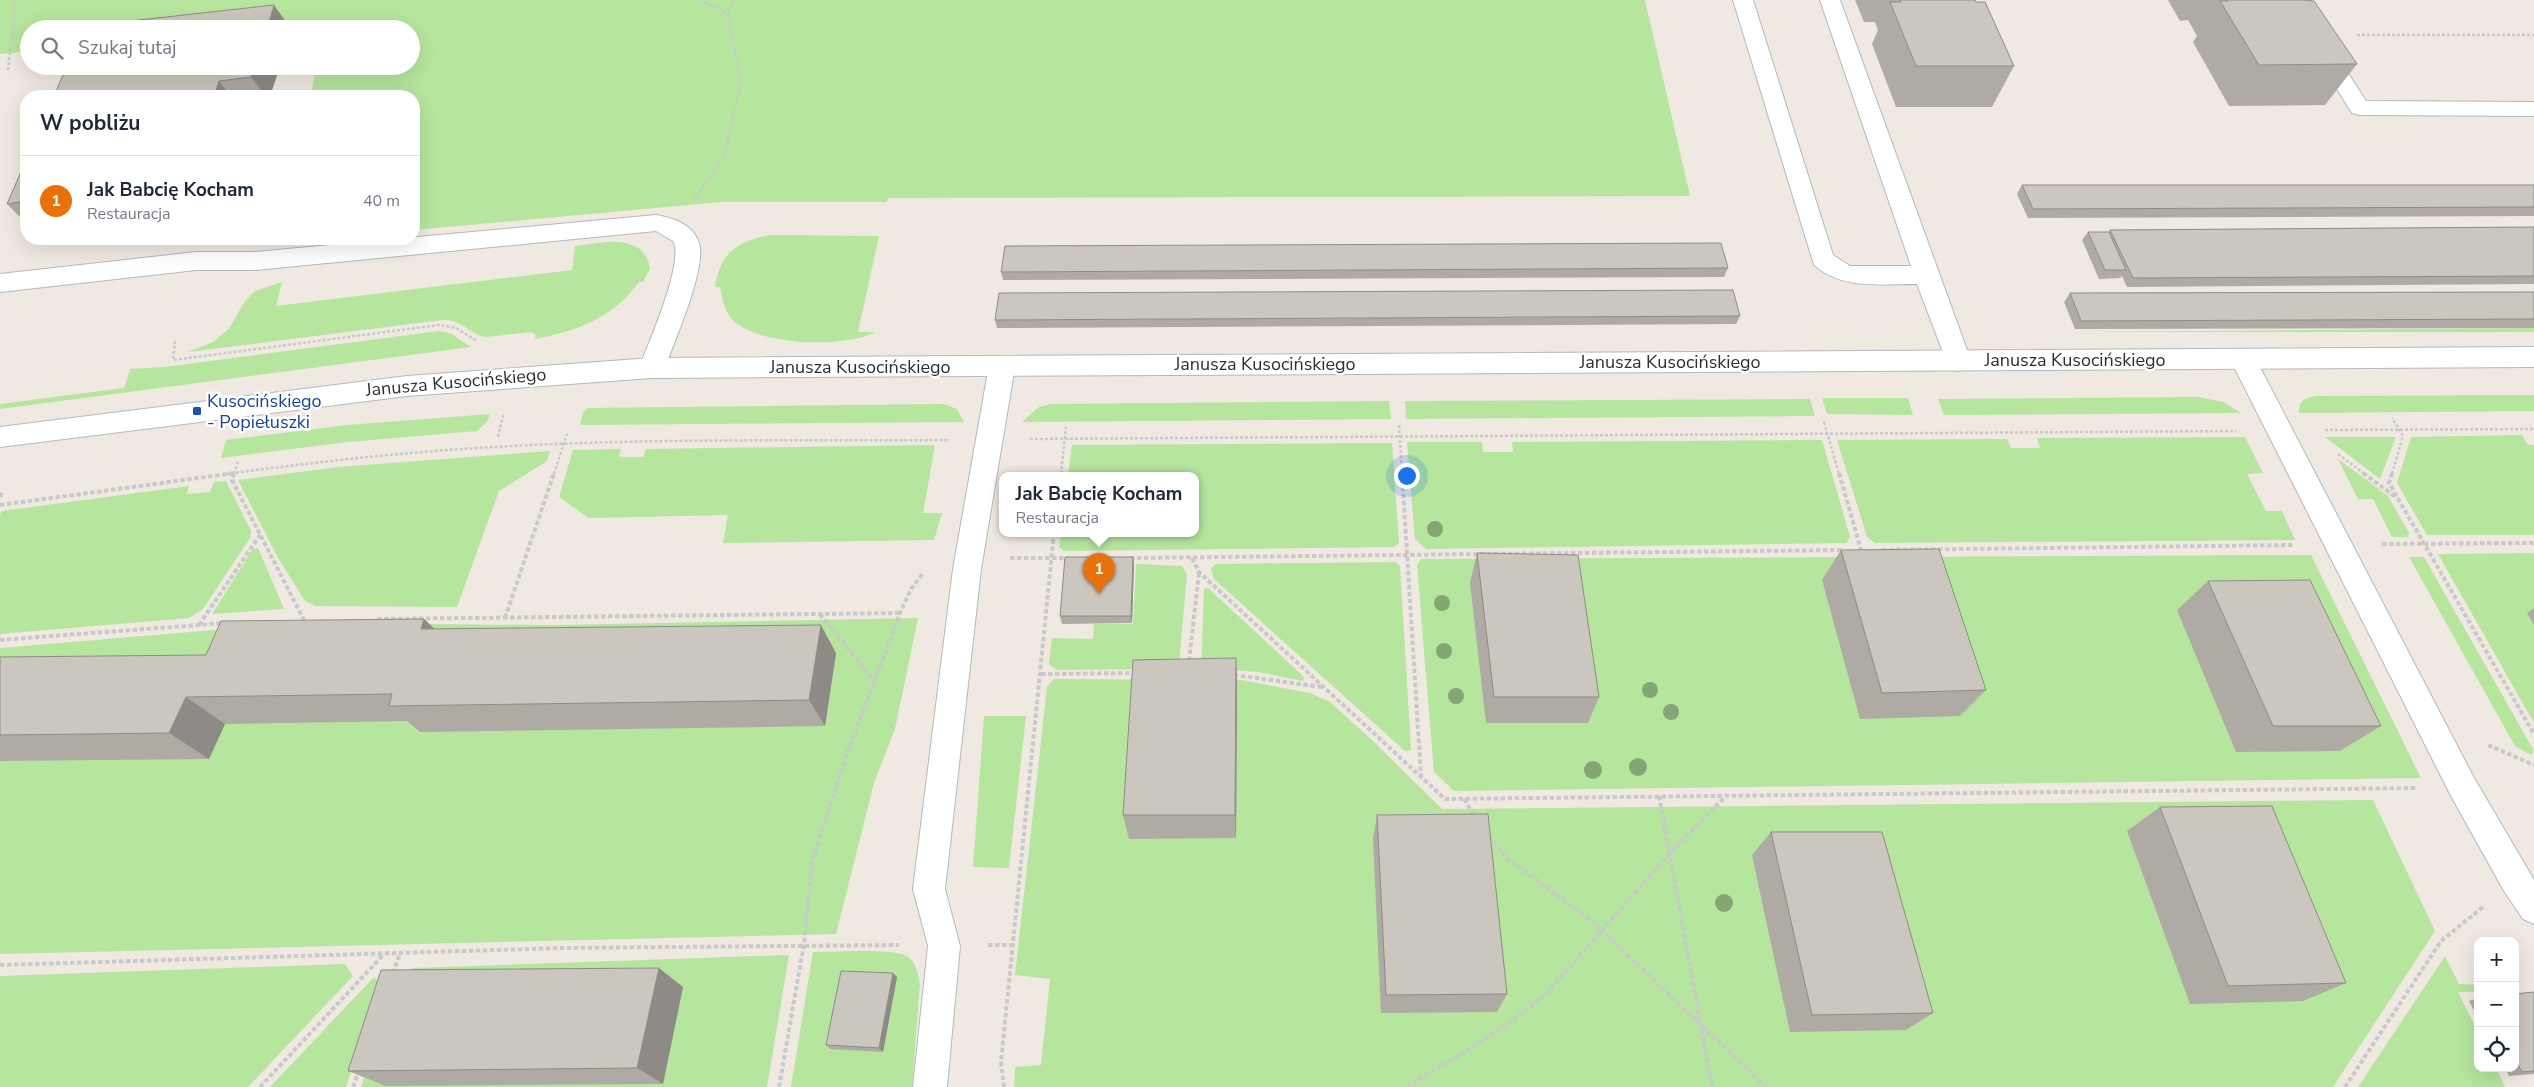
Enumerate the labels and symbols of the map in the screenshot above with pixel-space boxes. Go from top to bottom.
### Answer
street label: Janusza Kusocińskiego [1983,348,2166,372]
street label: Janusza Kusocińskiego [1578,350,1761,374]
street label: Janusza Kusocińskiego [1173,352,1356,376]
street label: Janusza Kusocińskiego [768,355,951,379]
street label: Janusza Kusocińskiego [364,362,547,402]
place label: Kusocińskiego - Popiełuszki [207,389,322,434]
marker: Kusocińskiego - Popiełuszki [191,405,203,417]
your location [1394,463,1420,489]
pin: 1 [1083,553,1115,594]

